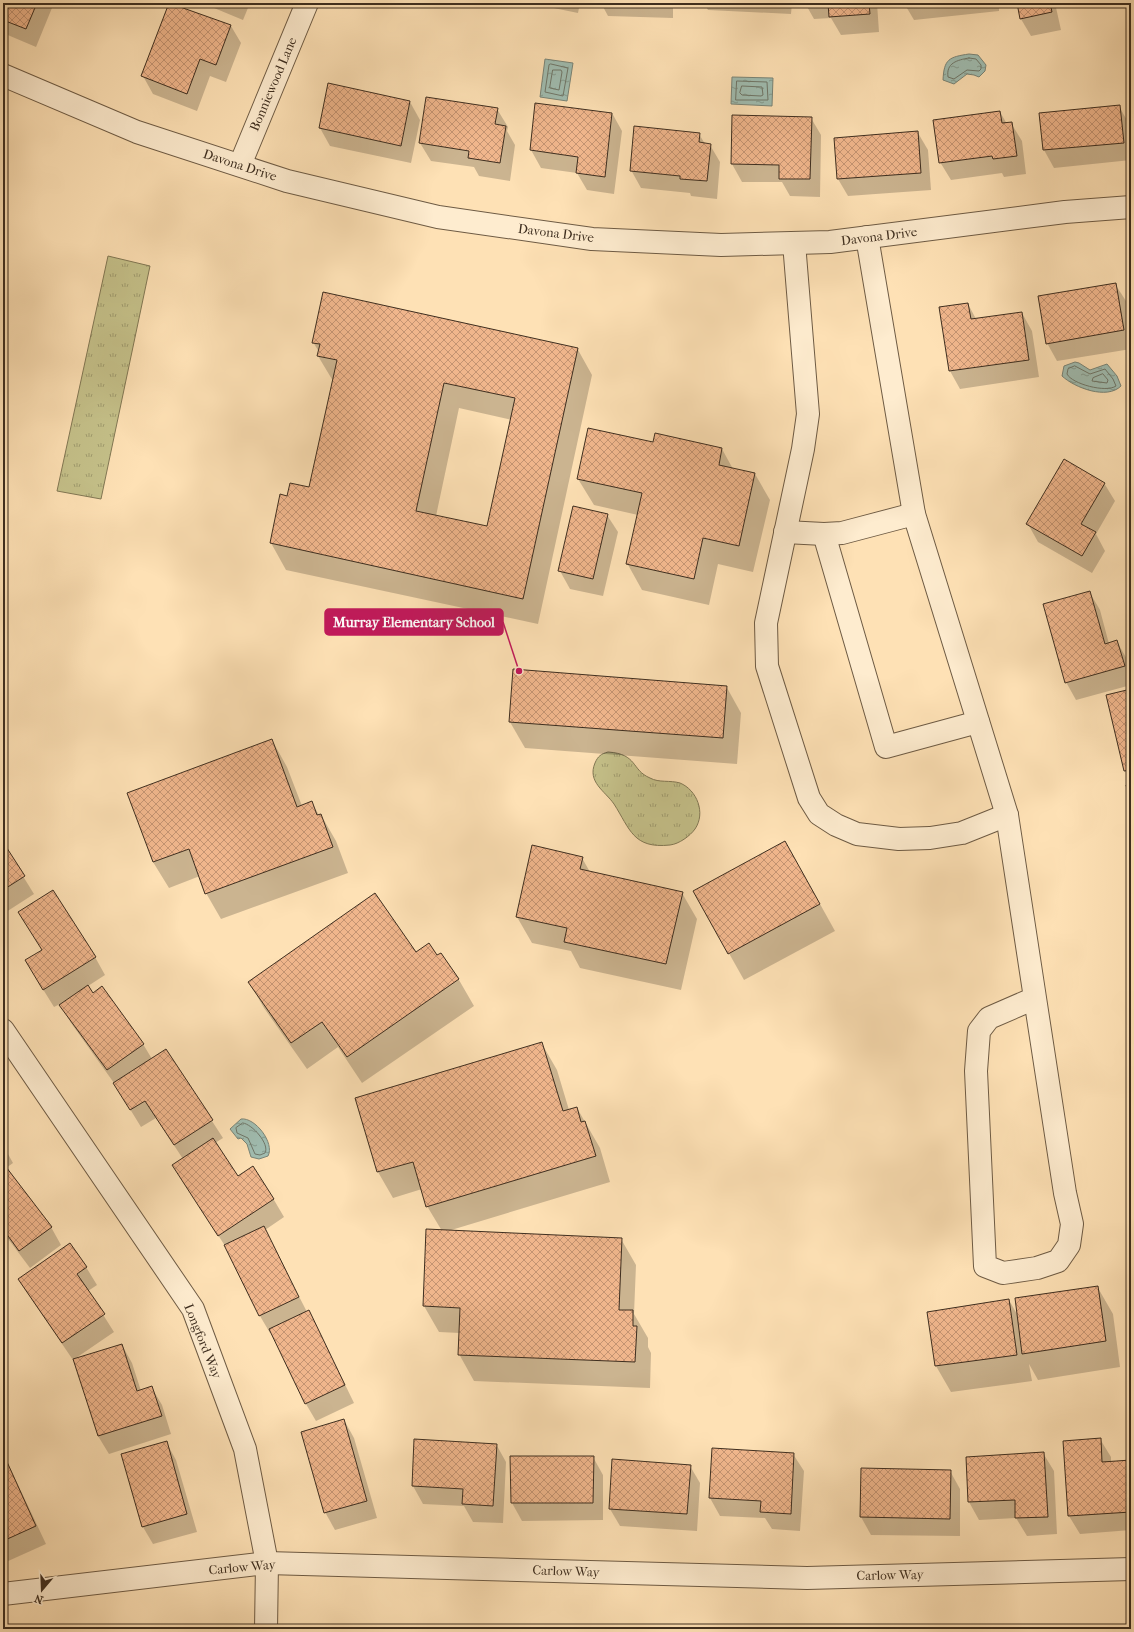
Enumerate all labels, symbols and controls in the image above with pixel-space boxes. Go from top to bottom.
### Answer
street label: Bonniewood Lane [246,34,300,133]
street label: Davona Drive [201,146,279,184]
street label: Davona Drive [517,221,595,245]
street label: Davona Drive [840,224,918,248]
callout: Murray Elementary School [325,609,503,635]
text: Murray Elementary School [332,614,495,631]
street label: Longford Way [181,1301,225,1382]
street label: Carlow Way [208,1557,277,1577]
street label: Carlow Way [532,1562,601,1580]
street label: Carlow Way [856,1567,925,1583]
north arrow [22,1570,62,1610]
text: N [32,1591,45,1606]

